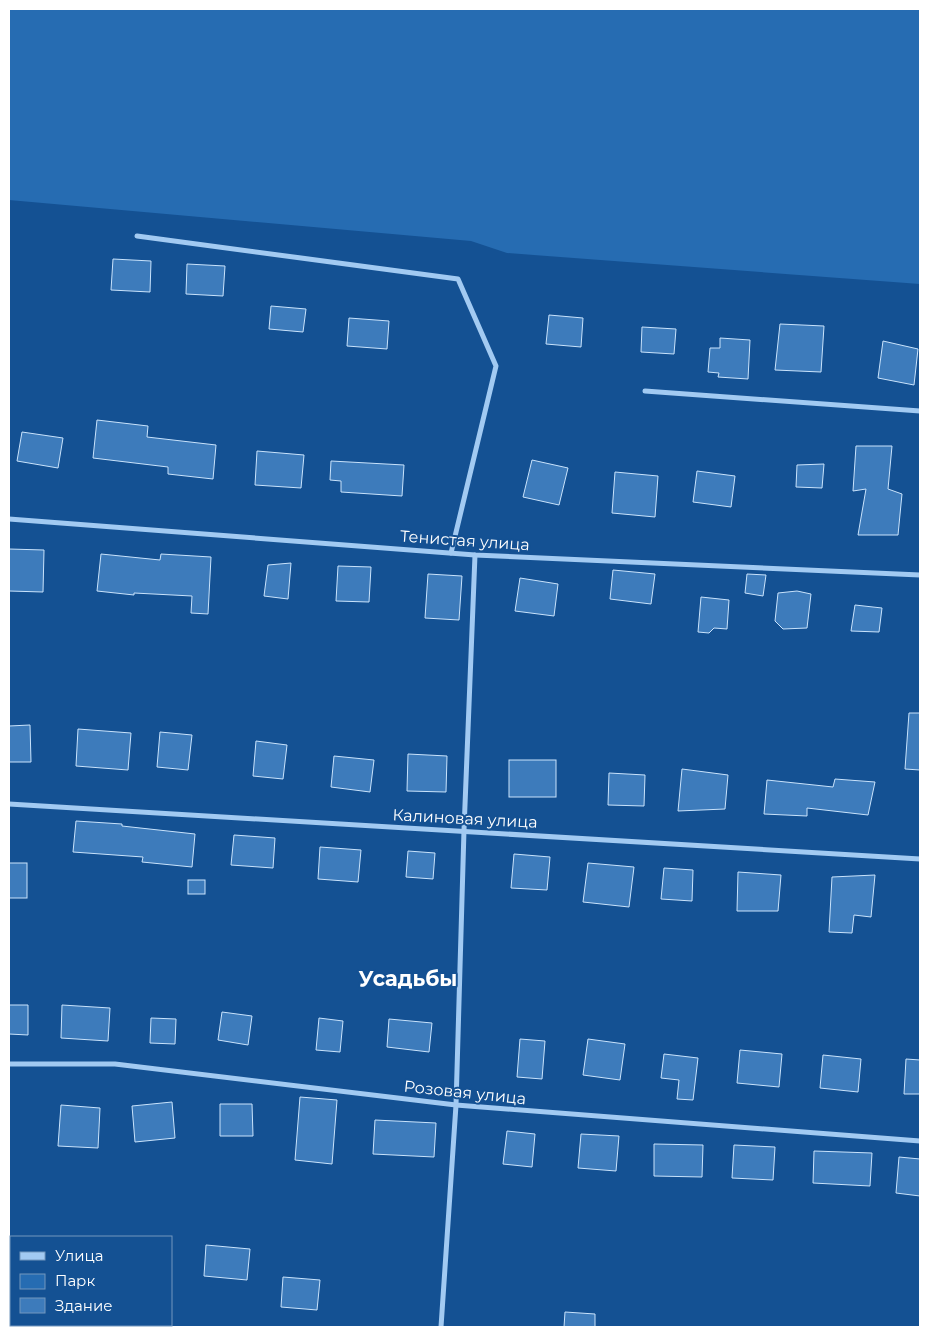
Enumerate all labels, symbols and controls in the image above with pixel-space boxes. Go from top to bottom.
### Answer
street label: Тенистая улица [400,526,530,555]
street label: Калиновая улица [392,805,538,832]
district label: Усадьбы [359,966,457,991]
street label: Розовая улица [403,1077,527,1108]
legend [10,1236,172,1326]
text: Улица [55,1246,103,1265]
text: Парк [55,1271,95,1290]
text: Здание [55,1296,113,1315]

